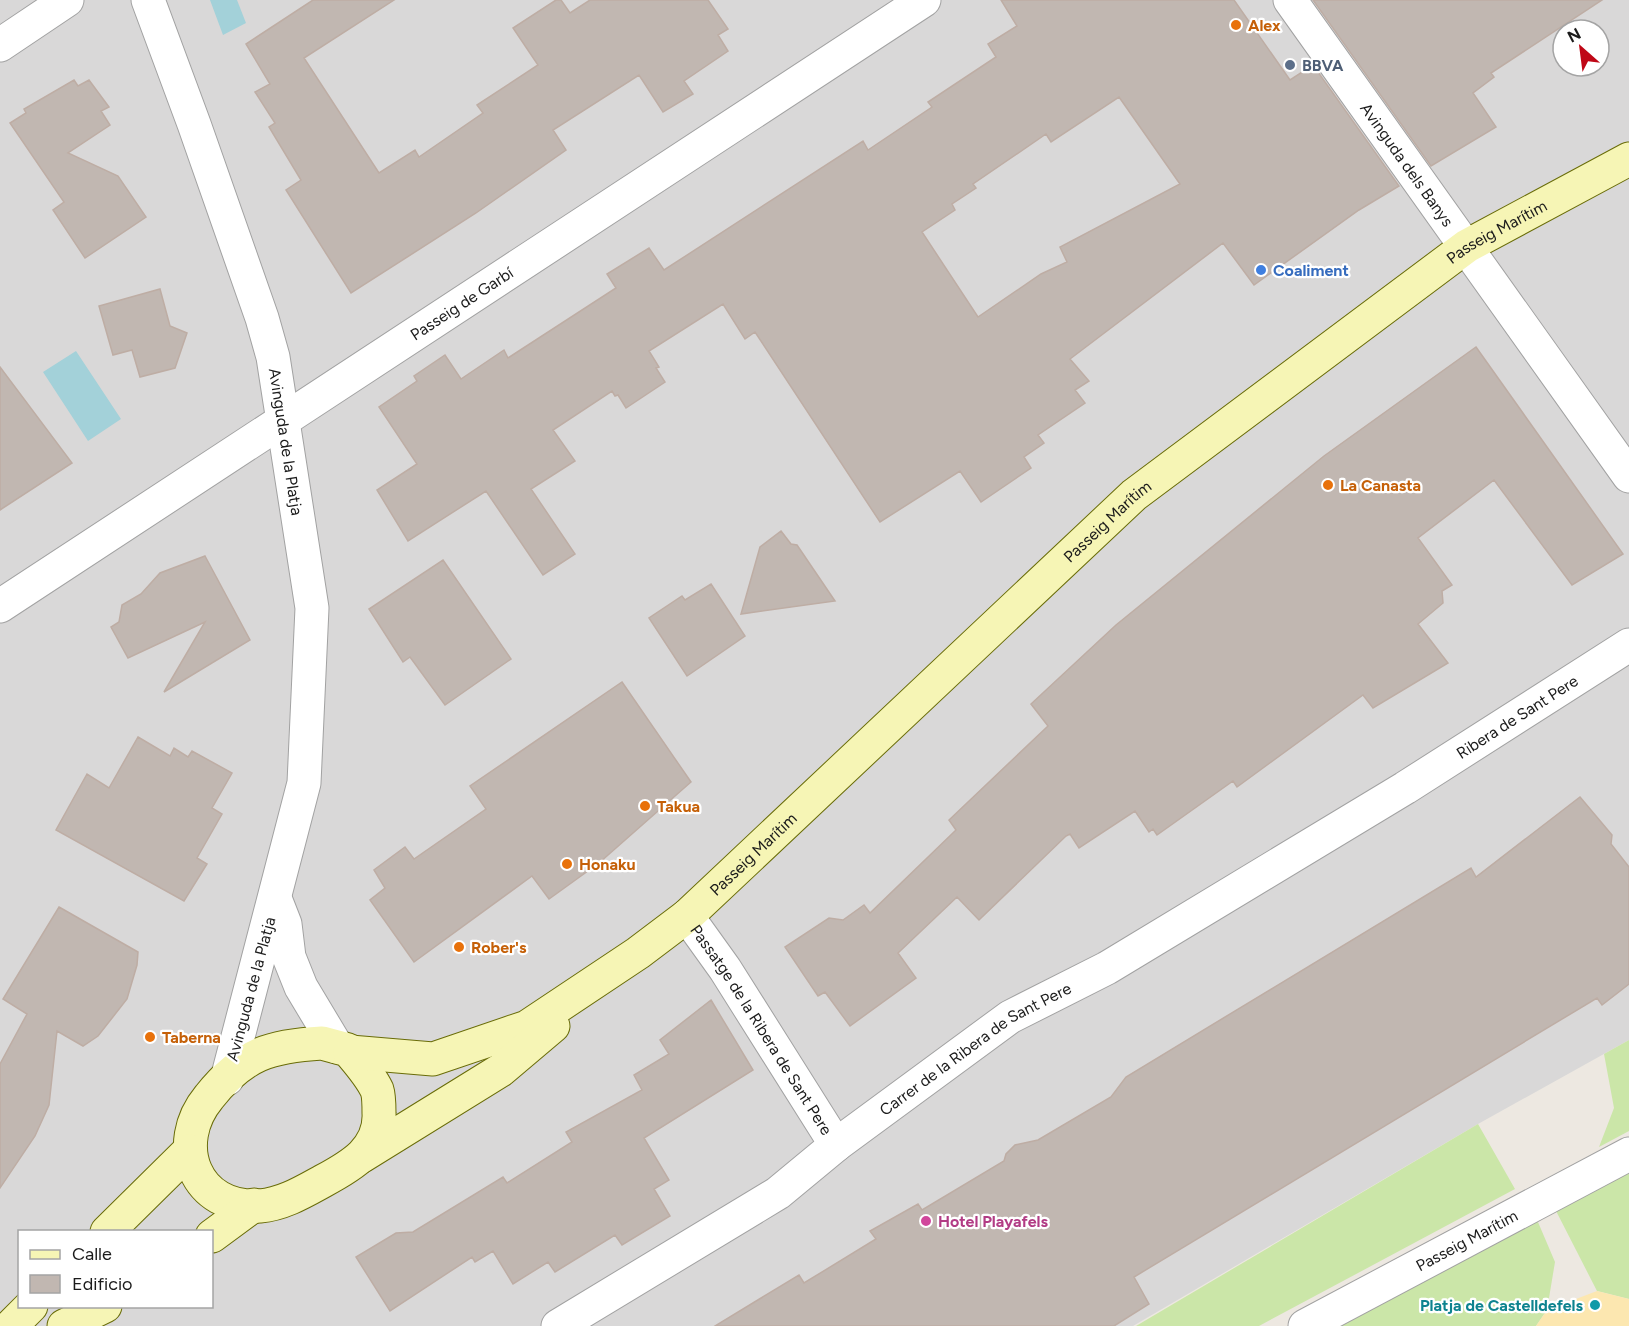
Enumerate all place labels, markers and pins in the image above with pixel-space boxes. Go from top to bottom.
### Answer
place label: Alex [1248,16,1281,35]
marker: Alex [1229,18,1243,32]
place label: BBVA [1302,56,1344,75]
marker: BBVA [1283,58,1297,72]
place label: Coaliment [1273,261,1349,280]
marker: Coaliment [1254,263,1268,277]
place label: La Canasta [1340,476,1421,495]
marker: La Canasta [1321,478,1335,492]
place label: Takua [657,797,700,816]
marker: Takua [638,799,652,813]
place label: Honaku [579,855,636,874]
marker: Honaku [560,857,574,871]
place label: Rober's [471,938,527,957]
marker: Rober's [452,940,466,954]
place label: Taberna [162,1028,221,1047]
marker: Taberna [143,1030,157,1044]
place label: Hotel Playafels [938,1212,1048,1231]
marker: Hotel Playafels [919,1214,933,1228]
place label: Platja de Castelldefels [1420,1296,1584,1315]
marker: Platja de Castelldefels [1588,1298,1602,1312]

